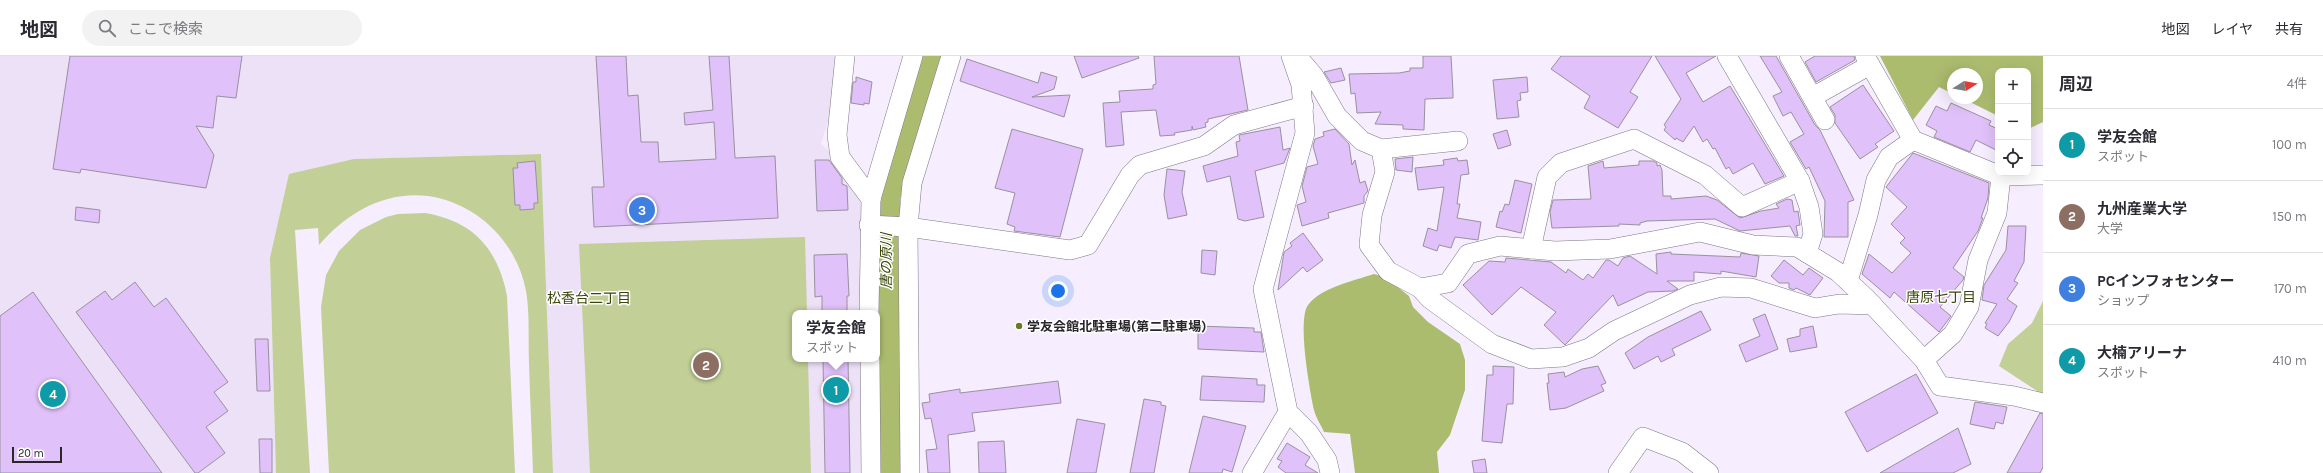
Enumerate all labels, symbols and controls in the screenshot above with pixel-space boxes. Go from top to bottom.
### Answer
search box [82,10,362,46]
icon: search [96,17,118,39]
text: 地図 [20,19,58,41]
text: ここで検索 [128,20,203,38]
text: 地図 [2161,21,2189,38]
text: レイヤ [2211,21,2253,38]
text: 共有 [2275,21,2303,38]
north arrow [1947,68,1983,104]
map controls [1995,68,2031,176]
button: + [1995,68,2031,104]
text: 周辺 [2059,74,2093,94]
text: 4件 [2287,76,2307,91]
button: − [1995,104,2031,140]
text: 学友会館 [2097,128,2157,146]
text: 1 [2070,137,2074,152]
text: 100 m [2272,137,2307,152]
button: locate [1995,140,2031,176]
text: スポット [2097,149,2149,164]
pin: 3 [629,195,655,225]
text: 九州産業大学 [2097,200,2187,218]
text: 2 [2068,209,2076,224]
text: 150 m [2272,209,2307,224]
text: 大学 [2097,221,2123,236]
water label: 唐の原川 [878,231,895,289]
text: PCインフォセンター [2097,272,2235,290]
your location [1048,281,1068,301]
text: 3 [2068,281,2076,296]
text: 170 m [2274,281,2307,296]
district label: 唐原七丁目 [1906,289,1976,306]
district label: 松香台二丁目 [547,290,631,307]
text: ショップ [2097,293,2149,308]
popup [792,310,880,362]
text: 学友会館 [806,319,866,337]
place label: 学友会館北駐車場(第二駐車場) [1027,319,1206,334]
marker: 学友会館北駐車場(第二駐車場) [1014,321,1024,331]
text: スポット [806,340,858,355]
text: 大楠アリーナ [2097,344,2187,362]
pin: 2 [693,350,719,380]
text: 4 [2068,353,2076,368]
text: 410 m [2272,353,2307,368]
text: スポット [2097,365,2149,380]
pin: 1 [823,375,849,405]
pin: 4 [40,379,66,409]
scale bar [12,445,62,464]
text: 20 m [18,447,44,460]

